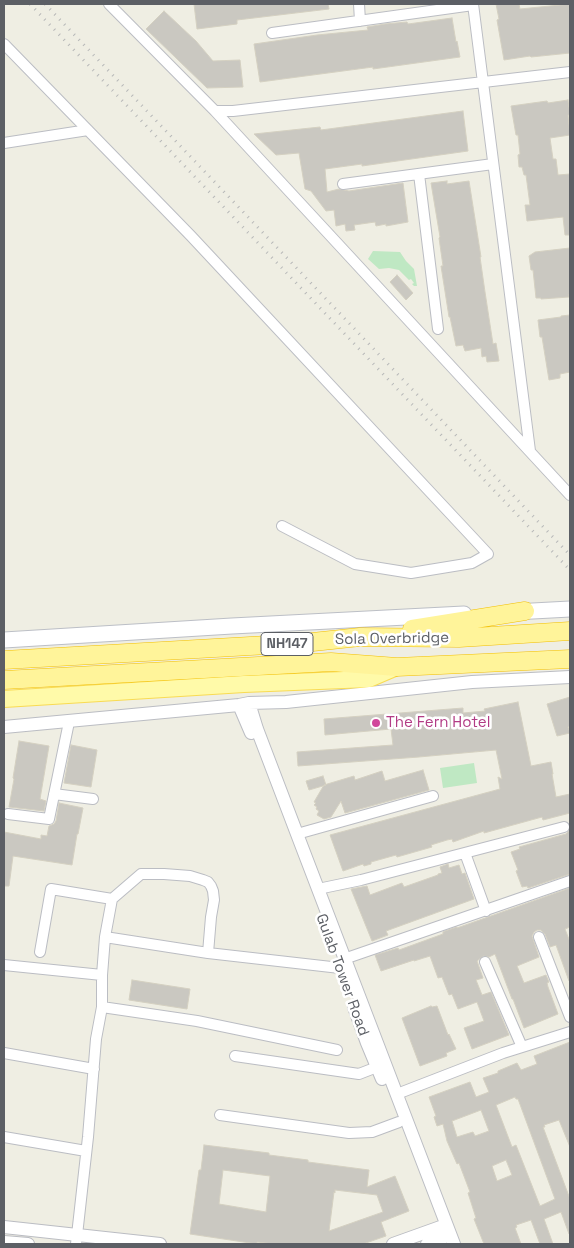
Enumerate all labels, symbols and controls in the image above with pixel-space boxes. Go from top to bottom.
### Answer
street label: Sola Overbridge [335,629,449,649]
road number: NH147 [261,633,313,656]
place label: The Fern Hotel [386,714,490,732]
marker: The Fern Hotel [370,717,382,729]
street label: Gulab Tower Road [312,912,372,1038]

